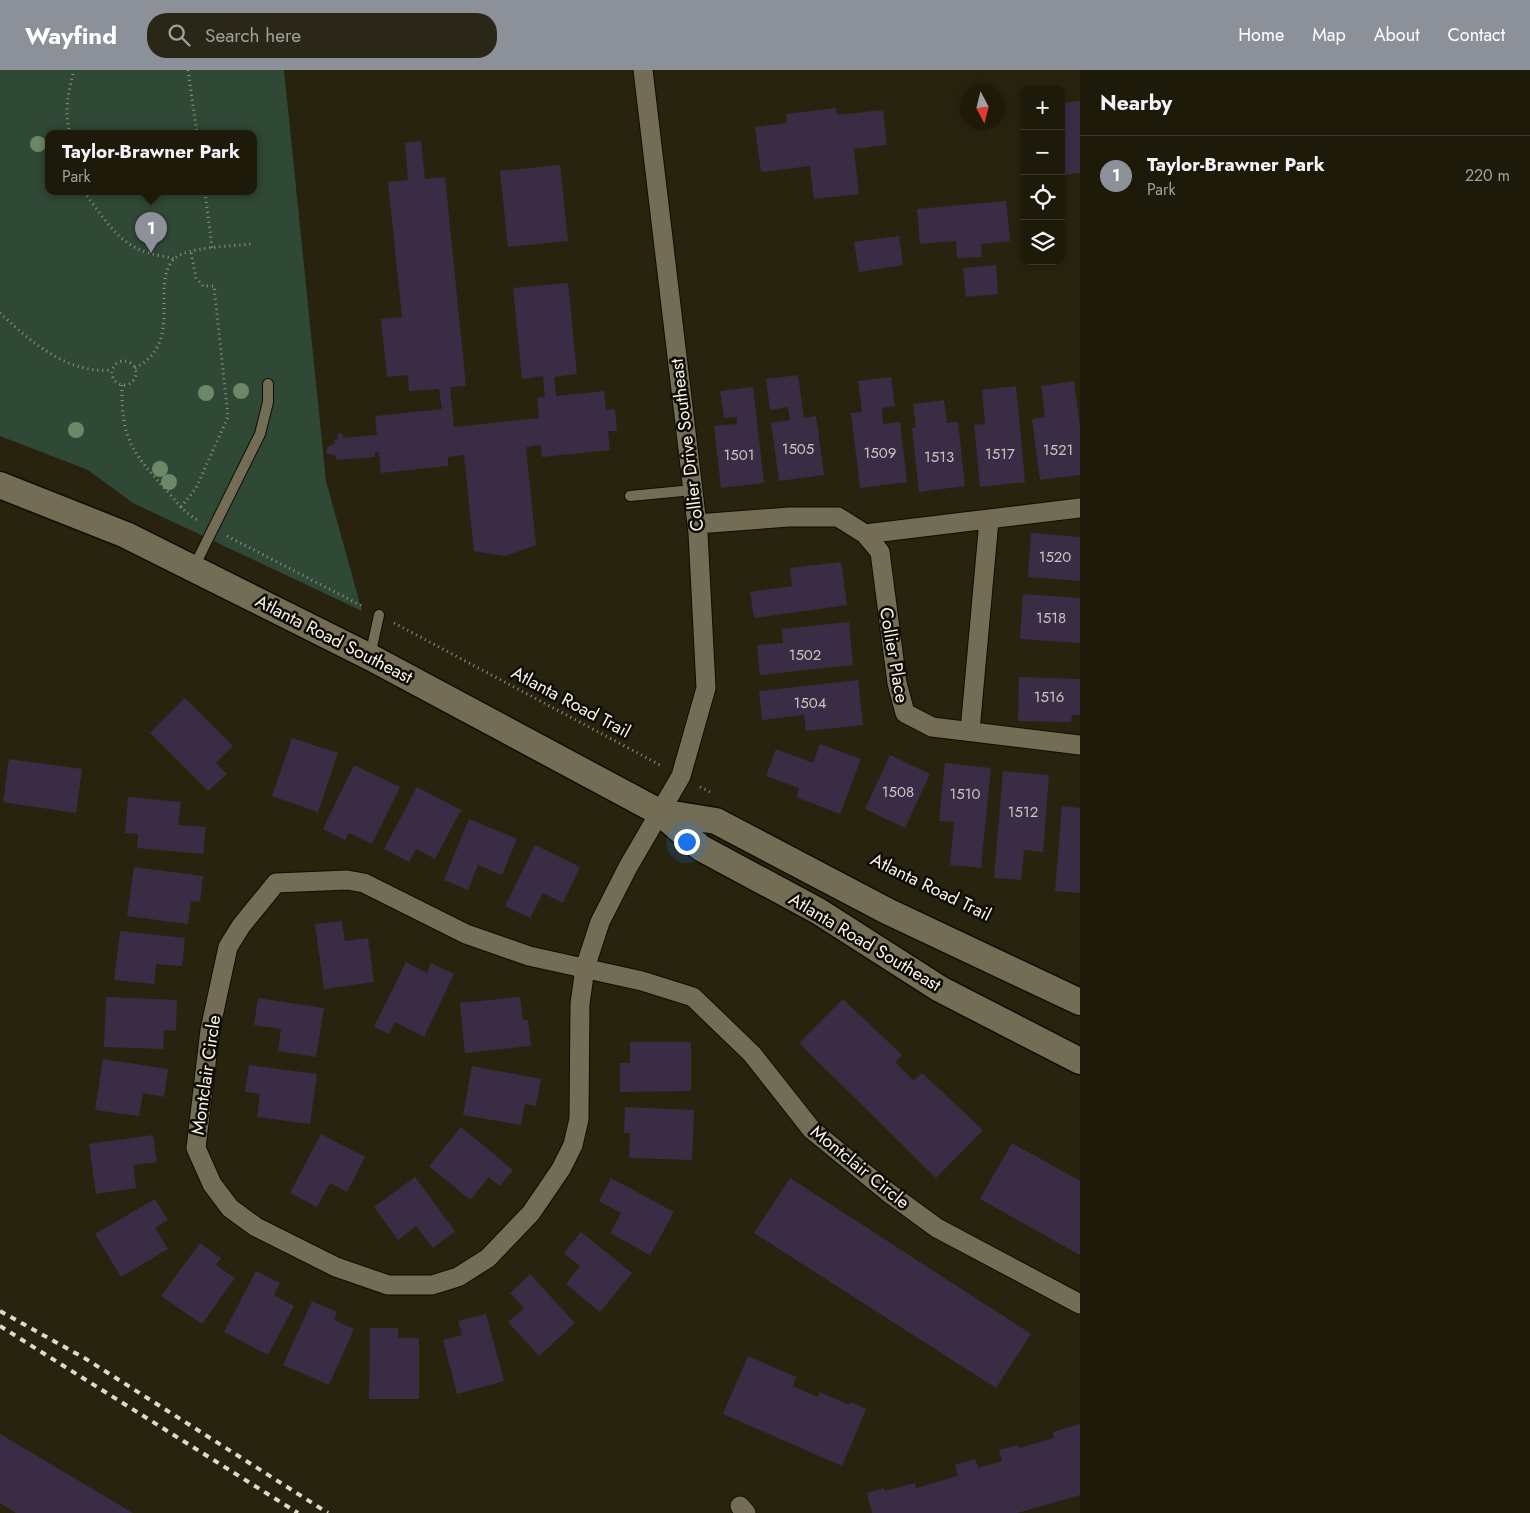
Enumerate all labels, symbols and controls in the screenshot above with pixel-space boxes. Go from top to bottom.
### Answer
search box [147,13,497,58]
text: Wayfind [25,18,117,53]
icon: search [165,21,193,49]
text: Search here [205,22,301,49]
text: Home [1238,22,1284,48]
text: Map [1312,22,1346,48]
text: About [1374,22,1419,48]
text: Contact [1447,22,1505,48]
north arrow [960,85,1005,130]
map controls [1020,85,1065,265]
button: + [1020,85,1065,130]
text: Nearby [1100,88,1172,118]
popup [45,130,257,195]
button: − [1020,130,1065,175]
text: Taylor-Brawner Park [62,138,240,165]
text: Taylor-Brawner Park [1147,151,1325,178]
text: 1 [1112,164,1120,187]
text: 220 m [1465,164,1510,187]
text: Park [62,165,91,188]
button: locate [1020,175,1065,220]
text: Park [1147,178,1176,201]
pin: 1 [135,212,167,253]
button: layers [1020,220,1065,265]
street label: Collier Drive Southeast [663,356,710,533]
house number: 1505 [782,438,814,460]
house number: 1521 [1043,439,1073,461]
house number: 1509 [864,442,896,464]
house number: 1517 [985,443,1015,465]
house number: 1501 [724,444,754,466]
house number: 1513 [924,446,954,468]
house number: 1520 [1039,546,1071,568]
street label: Atlanta Road Southeast [251,588,418,690]
street label: Collier Place [873,605,915,705]
house number: 1518 [1036,607,1066,629]
house number: 1502 [789,644,821,666]
street label: Atlanta Road Trail [507,660,635,744]
house number: 1516 [1034,686,1064,708]
house number: 1504 [794,692,827,714]
house number: 1508 [882,781,914,803]
house number: 1510 [950,783,980,805]
house number: 1512 [1008,801,1038,823]
your location [674,829,700,855]
street label: Atlanta Road Trail [866,846,996,928]
street label: Atlanta Road Southeast [784,886,947,998]
street label: Montclair Circle [185,1013,227,1137]
street label: Montclair Circle [805,1119,915,1215]

